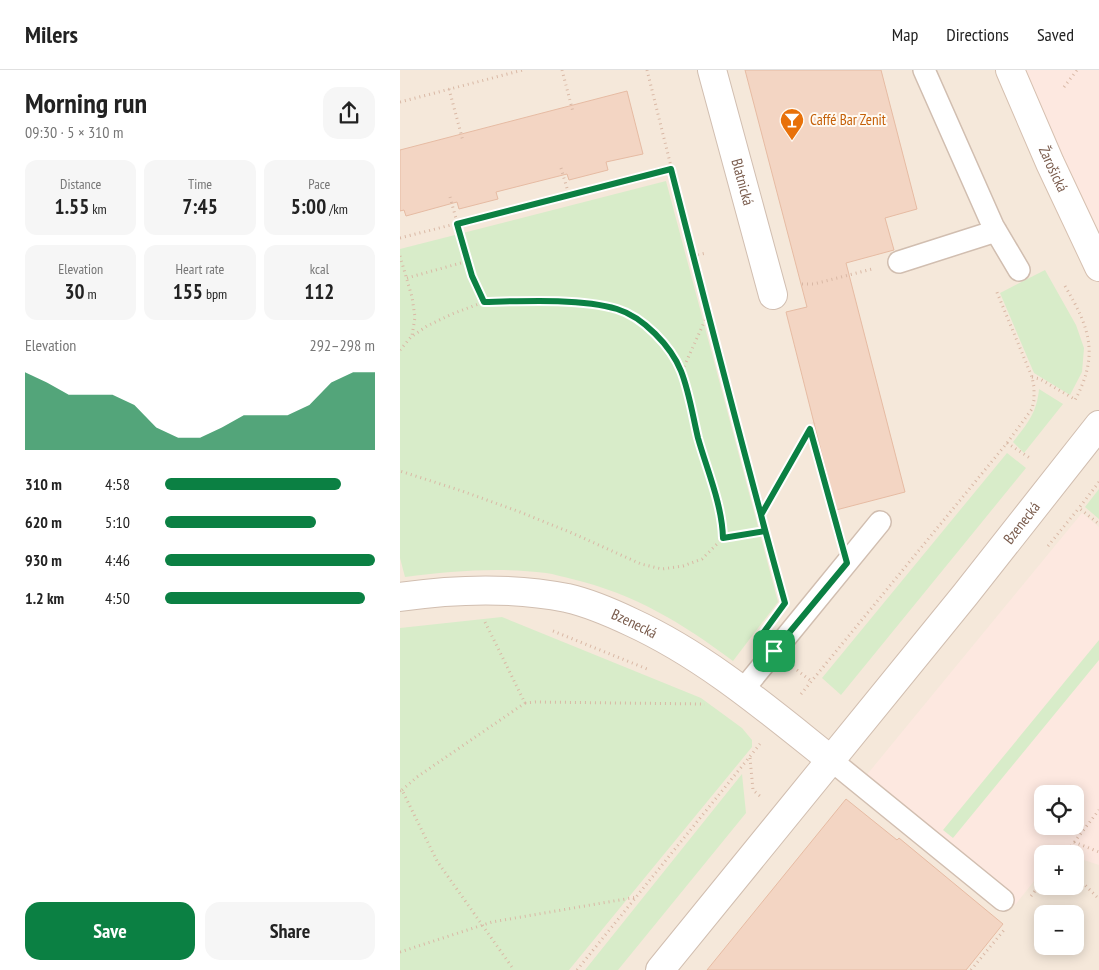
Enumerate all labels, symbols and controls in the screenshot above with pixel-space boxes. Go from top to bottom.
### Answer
text: Milers [25,19,78,50]
text: Map [892,23,918,46]
text: Directions [946,23,1009,46]
text: Saved [1037,23,1074,46]
text: Morning run [25,84,147,121]
button: share [323,87,375,139]
bar icon: Caffé Bar Zenit [779,107,805,141]
place label: Caffé Bar Zenit [810,110,886,129]
text: 09:30 · 5 × 310 m [25,122,123,142]
street label: Žarošická [1035,143,1072,195]
street label: Blatnická [727,156,758,207]
text: Distance [60,175,101,193]
text: Time [188,175,212,193]
text: Pace [308,175,330,193]
text: 1.55 [55,193,89,220]
text: 7:45 [182,193,218,220]
text: 5:00 [291,193,326,220]
text: km [89,200,107,218]
text: /km [326,200,348,218]
text: Elevation [58,260,103,278]
text: Heart rate [176,260,224,278]
text: kcal [310,260,329,278]
text: 30 [65,278,85,305]
text: 155 [173,278,203,305]
text: 112 [304,278,334,305]
text: m [85,285,97,303]
text: bpm [203,285,227,303]
text: Elevation [25,335,76,355]
text: 292–298 m [310,335,375,355]
text: 310 m [25,474,62,494]
text: 4:58 [105,474,130,494]
street label: Bzenecká [999,498,1044,548]
text: 620 m [25,512,62,532]
text: 5:10 [105,512,130,532]
text: 930 m [25,550,62,570]
text: 4:46 [105,550,130,570]
text: 1.2 km [25,588,64,608]
text: 4:50 [105,588,130,608]
street label: Bzenecká [609,604,661,642]
pin [753,630,795,672]
icon: arrive [760,637,788,665]
map controls [1034,785,1084,955]
button: locate [1034,785,1084,835]
button: + [1034,845,1084,895]
button: Save [25,902,195,960]
button: Share [205,902,375,960]
button: − [1034,905,1084,955]

